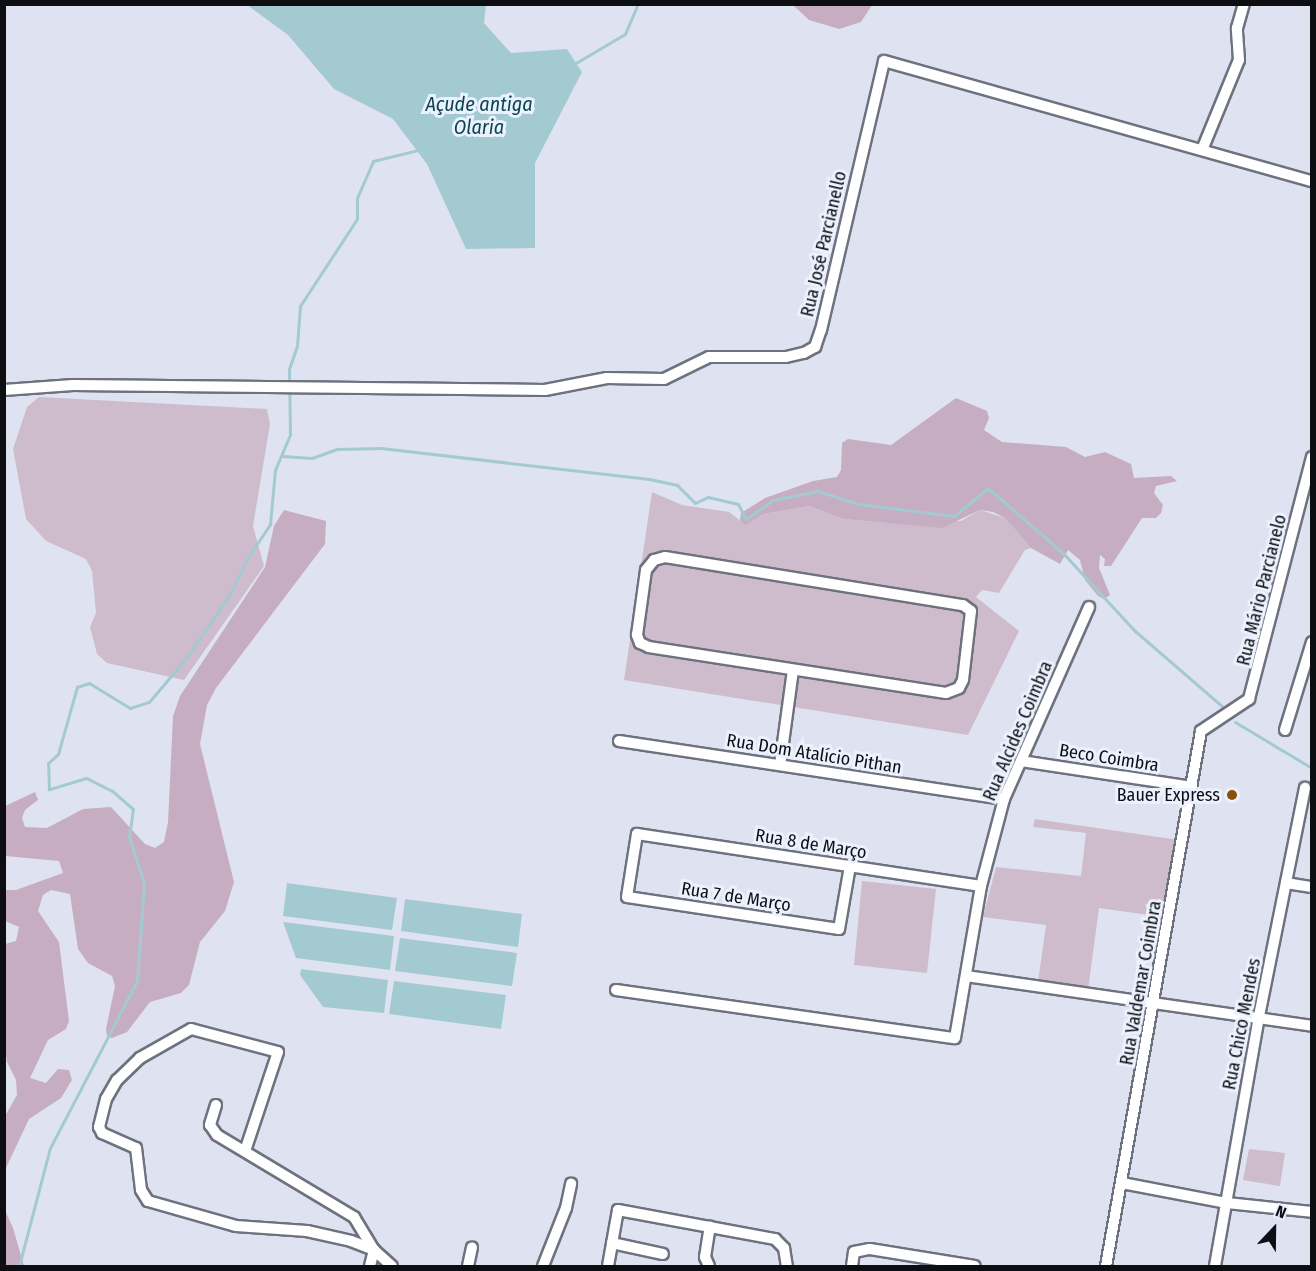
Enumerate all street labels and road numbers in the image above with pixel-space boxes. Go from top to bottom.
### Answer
street label: Rua José Parcianello [797,169,851,319]
street label: Rua Mário Parcianelo [1233,512,1291,668]
street label: Rua Alcides Coimbra [979,658,1057,804]
street label: Rua Dom Atalício Pithan [725,729,903,779]
street label: Beco Coimbra [1058,739,1160,777]
street label: Rua 8 de Março [754,825,868,863]
street label: Rua 7 de Março [680,878,792,916]
street label: Rua Valdemar Coimbra [1116,899,1166,1067]
street label: Rua Chico Mendes [1219,956,1265,1092]

